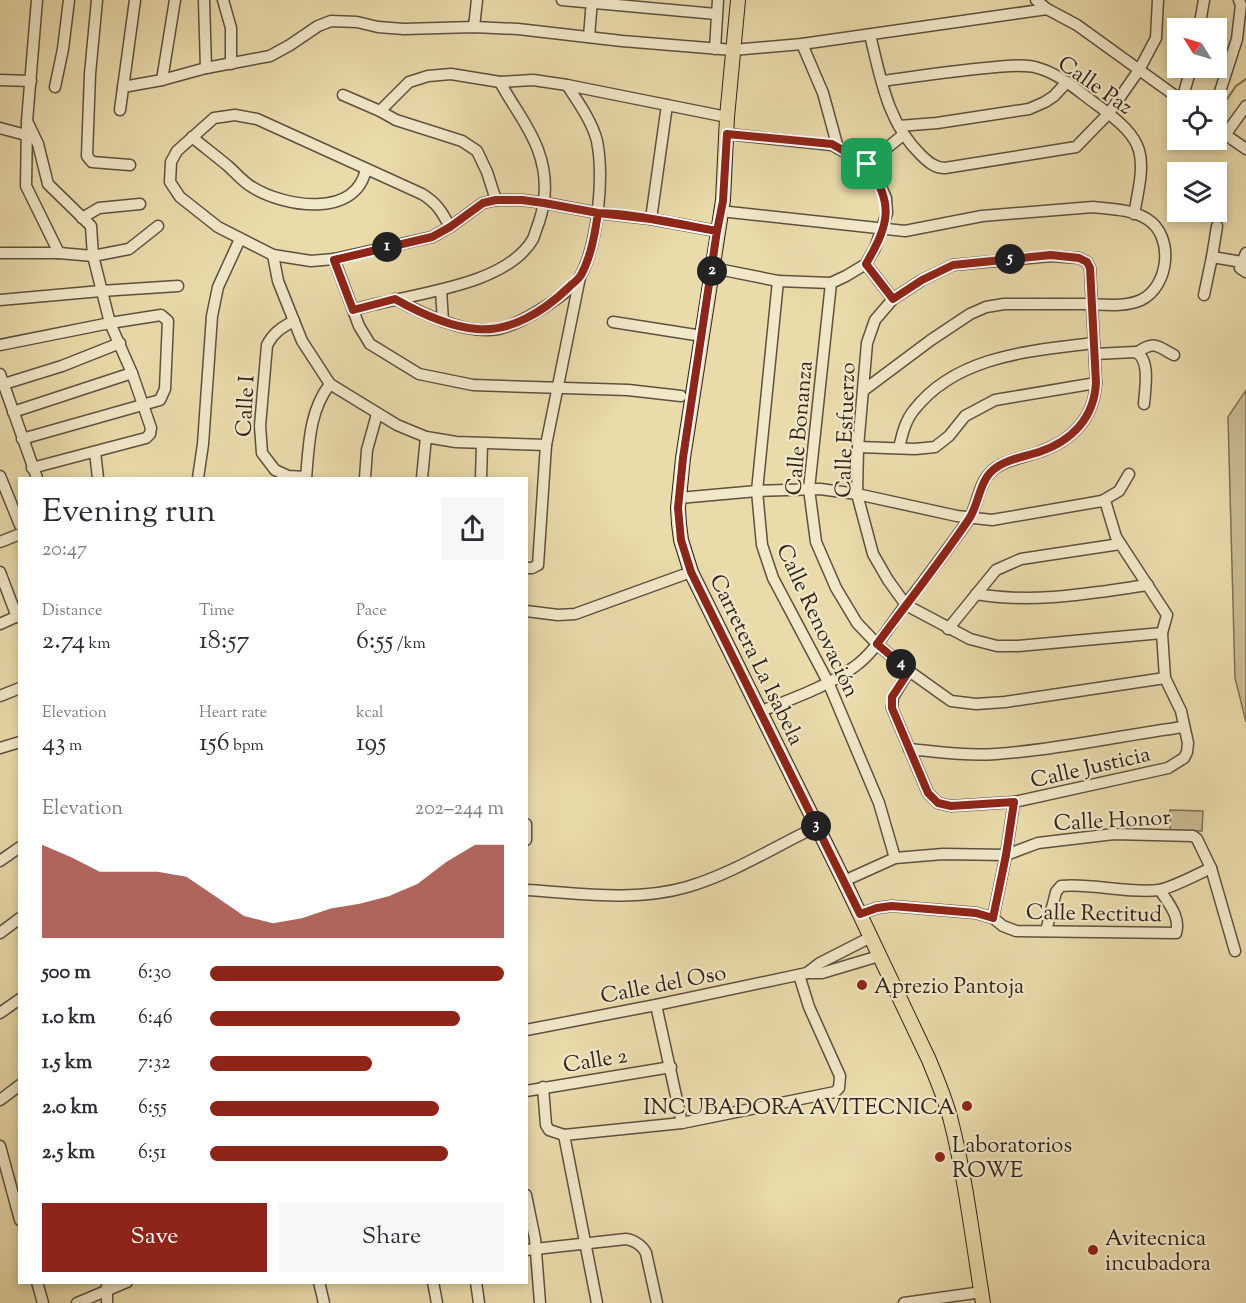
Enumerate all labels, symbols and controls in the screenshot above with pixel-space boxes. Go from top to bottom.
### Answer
north arrow [1167,18,1227,78]
map controls [1167,18,1227,222]
street label: Calle Paz [1050,49,1138,124]
button: locate [1167,90,1227,150]
pin [841,138,892,189]
icon: arrive [850,147,883,180]
button: layers [1167,162,1227,222]
pin: 1 [372,232,402,262]
text: 1 [384,235,390,258]
pin: 5 [995,244,1025,274]
text: 5 [1007,247,1013,270]
pin: 2 [697,256,727,286]
text: 2 [708,259,716,282]
street label: Calle Bonanza [779,360,823,497]
street label: Calle Esfuerzo [829,362,865,498]
street label: Calle I [229,374,265,438]
text: Evening run [42,489,216,537]
button: share [441,497,504,560]
text: 20:47 [42,536,87,565]
street label: Calle Renovación [767,539,866,704]
street label: Carretera La Isabela [700,569,811,751]
text: Distance [42,600,102,623]
text: Time [199,600,235,623]
text: Pace [356,600,387,623]
text: 2.74 [42,623,85,660]
text: 18:57 [199,623,250,660]
text: 6:55 [356,623,393,660]
text: km [85,633,110,656]
text: /km [393,633,426,656]
pin: 4 [886,649,916,679]
text: 4 [897,652,905,675]
text: Elevation [42,702,107,725]
text: Heart rate [199,702,267,725]
text: kcal [356,702,384,725]
text: 43 [42,725,66,762]
text: 156 [199,725,230,762]
text: 195 [356,725,386,762]
text: m [66,735,82,758]
text: bpm [230,735,264,758]
street label: Calle Justicia [1028,740,1154,798]
text: Elevation [42,795,123,824]
text: 202–244 m [415,795,504,824]
street label: Calle Honor [1053,803,1171,841]
pin: 3 [801,811,831,841]
text: 3 [813,814,819,837]
street label: Calle Rectitud [1026,898,1162,932]
street label: Calle del Oso [598,958,729,1014]
text: 500 m [42,959,91,988]
text: 6:30 [138,959,171,988]
place label: Aprezio Pantoja [874,972,1024,1004]
marker: Aprezio Pantoja [855,978,869,992]
text: 1.0 km [42,1004,96,1033]
text: 6:46 [138,1004,173,1033]
street label: Calle 2 [561,1041,630,1083]
text: 1.5 km [42,1049,92,1078]
text: 7:32 [138,1049,171,1078]
place label: INCUBADORA AVITECNICA [643,1093,955,1125]
text: 2.0 km [42,1094,98,1123]
text: 6:55 [138,1094,167,1123]
marker: INCUBADORA AVITECNICA [960,1099,974,1113]
place label: Laboratorios ROWE [952,1131,1072,1188]
text: 2.5 km [42,1139,95,1168]
text: 6:51 [138,1139,167,1168]
marker: Laboratorios ROWE [933,1150,947,1164]
button: Save [42,1203,267,1272]
button: Share [279,1203,504,1272]
place label: Avitecnica incubadora [1105,1224,1211,1281]
marker: Avitecnica incubadora [1086,1243,1100,1257]

